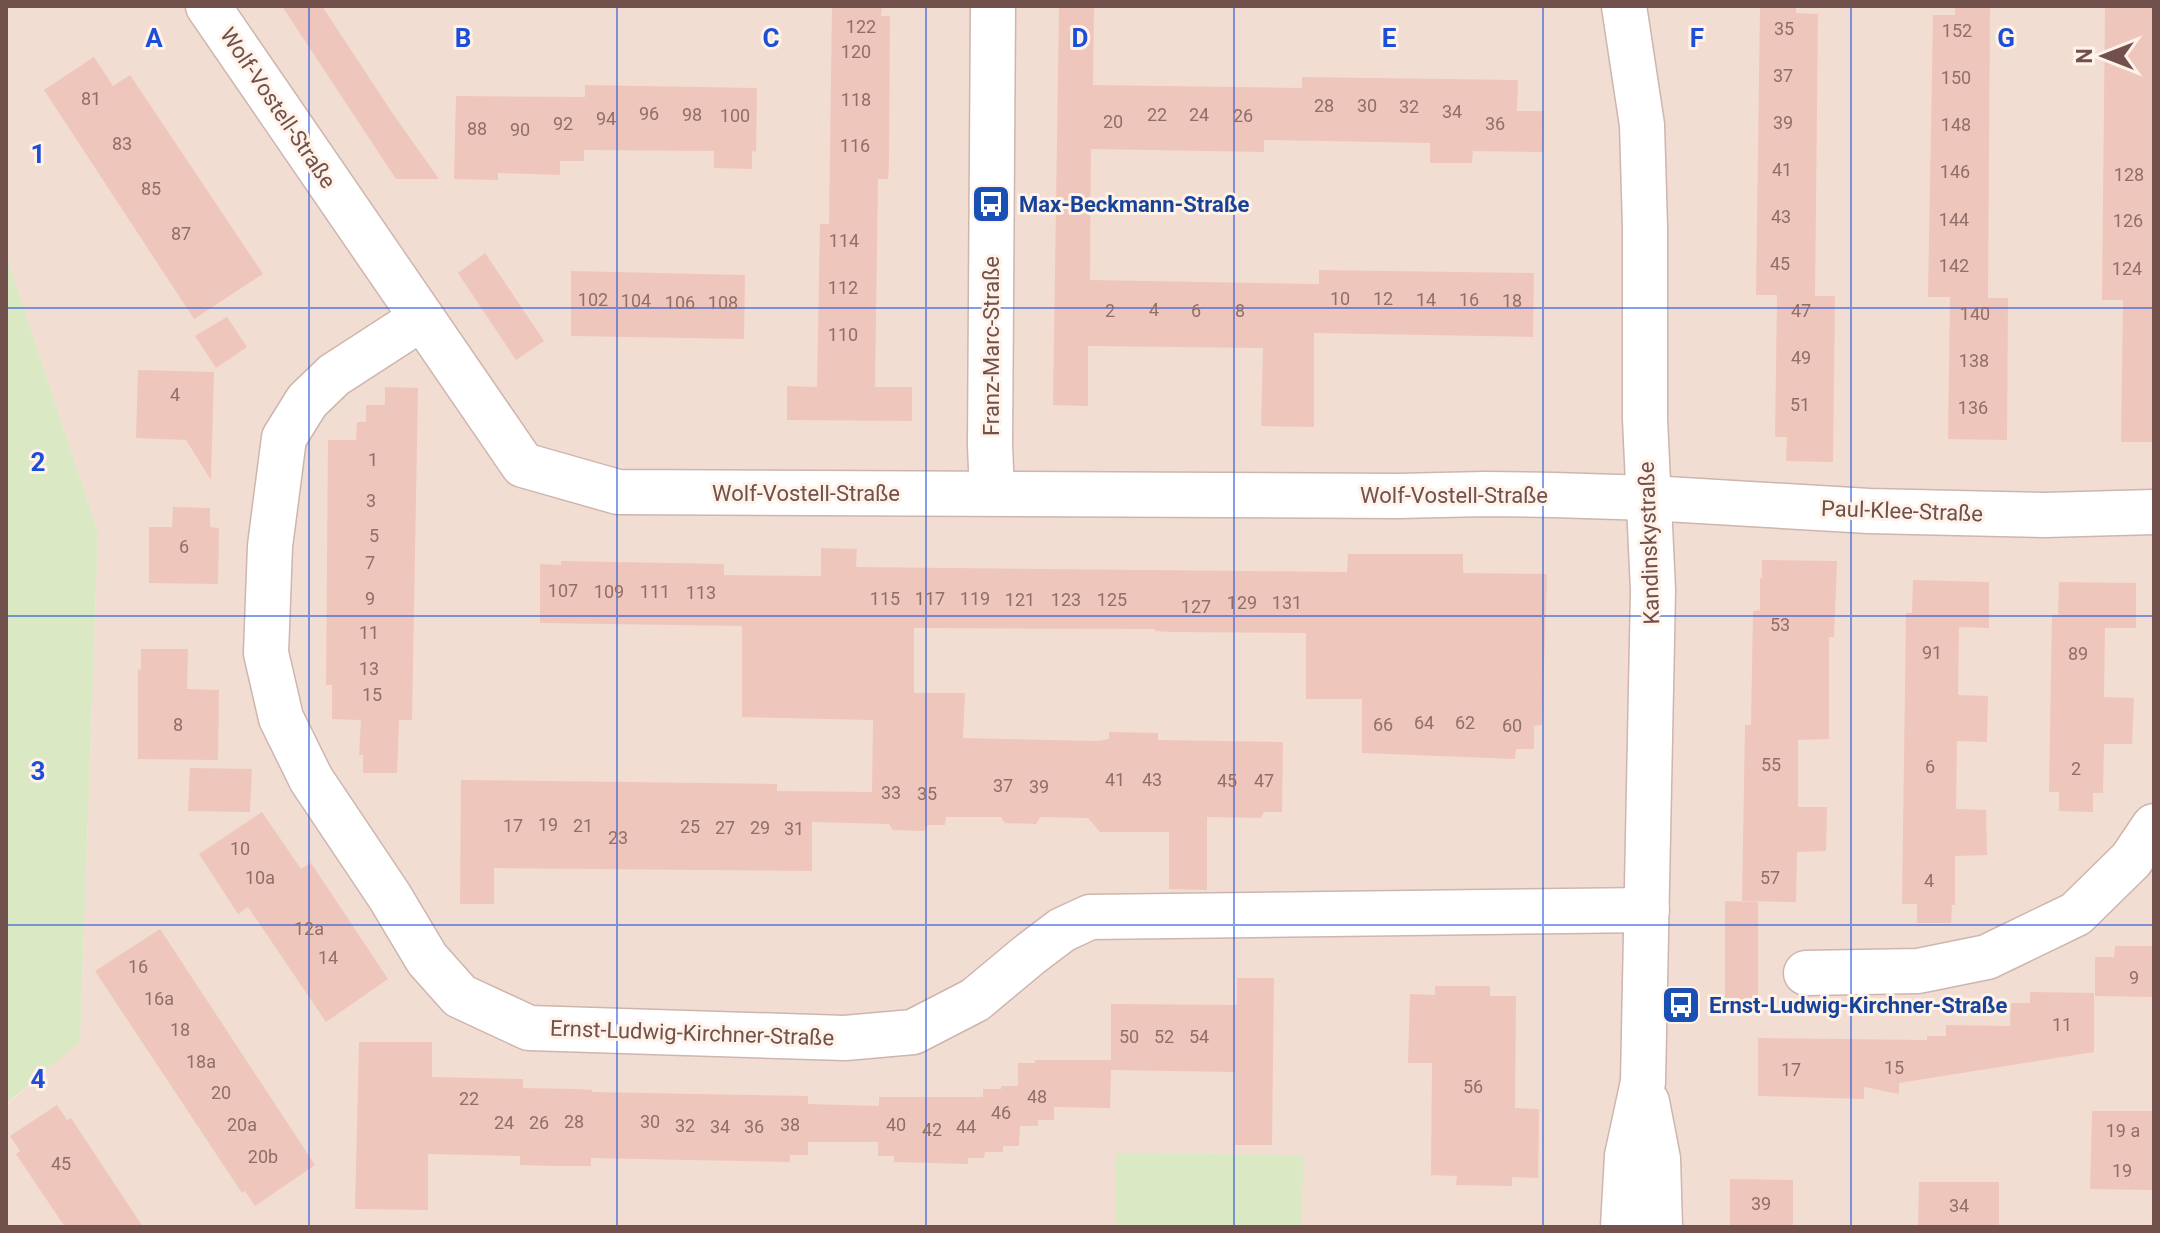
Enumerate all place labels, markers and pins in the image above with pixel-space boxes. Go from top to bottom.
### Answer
bus stop icon: Max-Beckmann-Straße [970,183,1012,225]
place label: Max-Beckmann-Straße [1019,192,1250,217]
bus stop icon: Ernst-Ludwig-Kirchner-Straße [1660,984,1702,1026]
place label: Ernst-Ludwig-Kirchner-Straße [1709,993,2007,1018]

